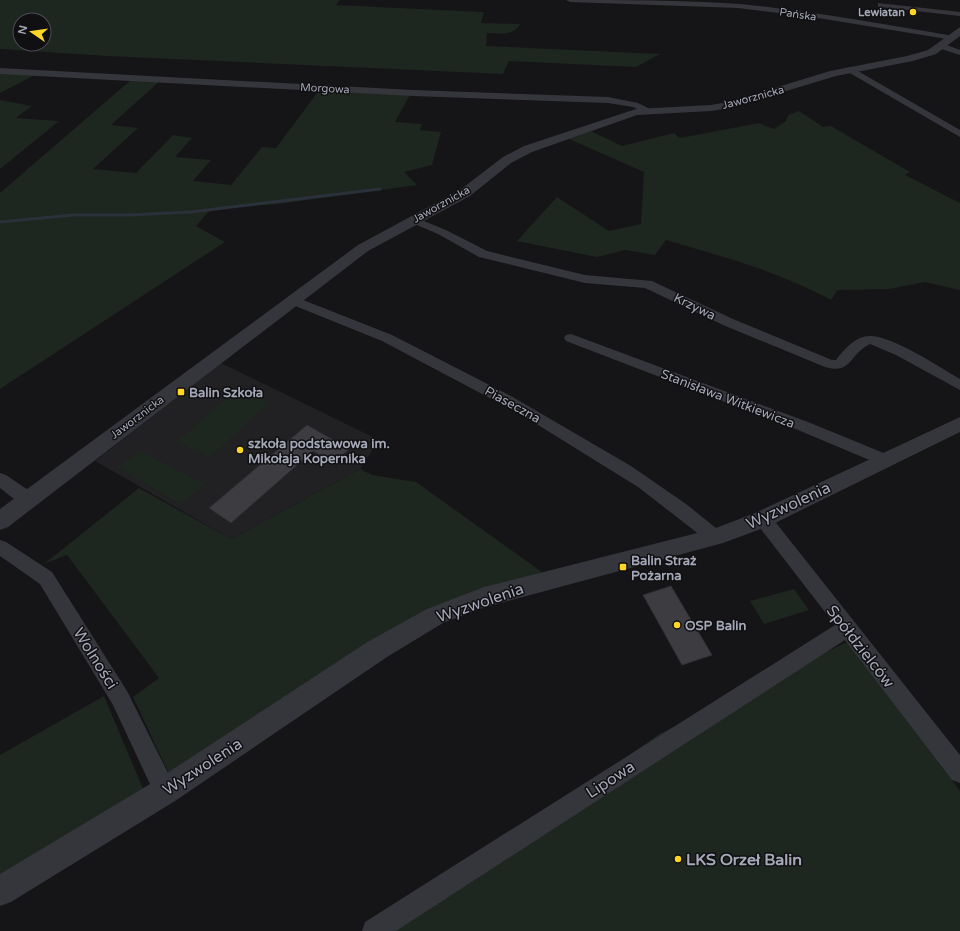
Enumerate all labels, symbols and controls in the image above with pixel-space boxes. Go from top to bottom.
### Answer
street label: Pańska [779,5,817,24]
place label: Lewiatan [858,6,905,19]
marker: Lewiatan [908,7,918,17]
north arrow [12,12,52,52]
text: N [15,24,30,36]
street label: Morgowa [300,81,350,96]
street label: Jaworznicka [721,83,786,112]
street label: Jaworznicka [410,183,472,226]
street label: Krzywa [671,290,718,324]
street label: Stanisława Witkiewicza [659,366,797,432]
street label: Piaseczna [482,383,543,427]
place label: Balin Szkoła [189,385,263,401]
marker: Balin Szkoła [176,387,186,397]
street label: Jaworznicka [108,393,167,442]
place label: szkoła podstawowa im. Mikołaja Kopernika [248,436,390,467]
marker: szkoła podstawowa im. Mikołaja Kopernika [235,445,245,455]
street label: Wyzwolenia [743,478,834,534]
place label: Balin Straż Pożarna [631,553,697,584]
marker: Balin Straż Pożarna [618,562,628,572]
street label: Wyzwolenia [434,579,526,627]
street label: Spółdzielców [822,601,899,692]
place label: OSP Balin [685,618,746,634]
marker: OSP Balin [672,620,682,630]
street label: Wolności [68,624,122,693]
street label: Wyzwolenia [159,734,246,800]
street label: Lipowa [582,757,639,803]
place label: LKS Orzeł Balin [686,850,802,870]
marker: LKS Orzeł Balin [673,854,683,864]

